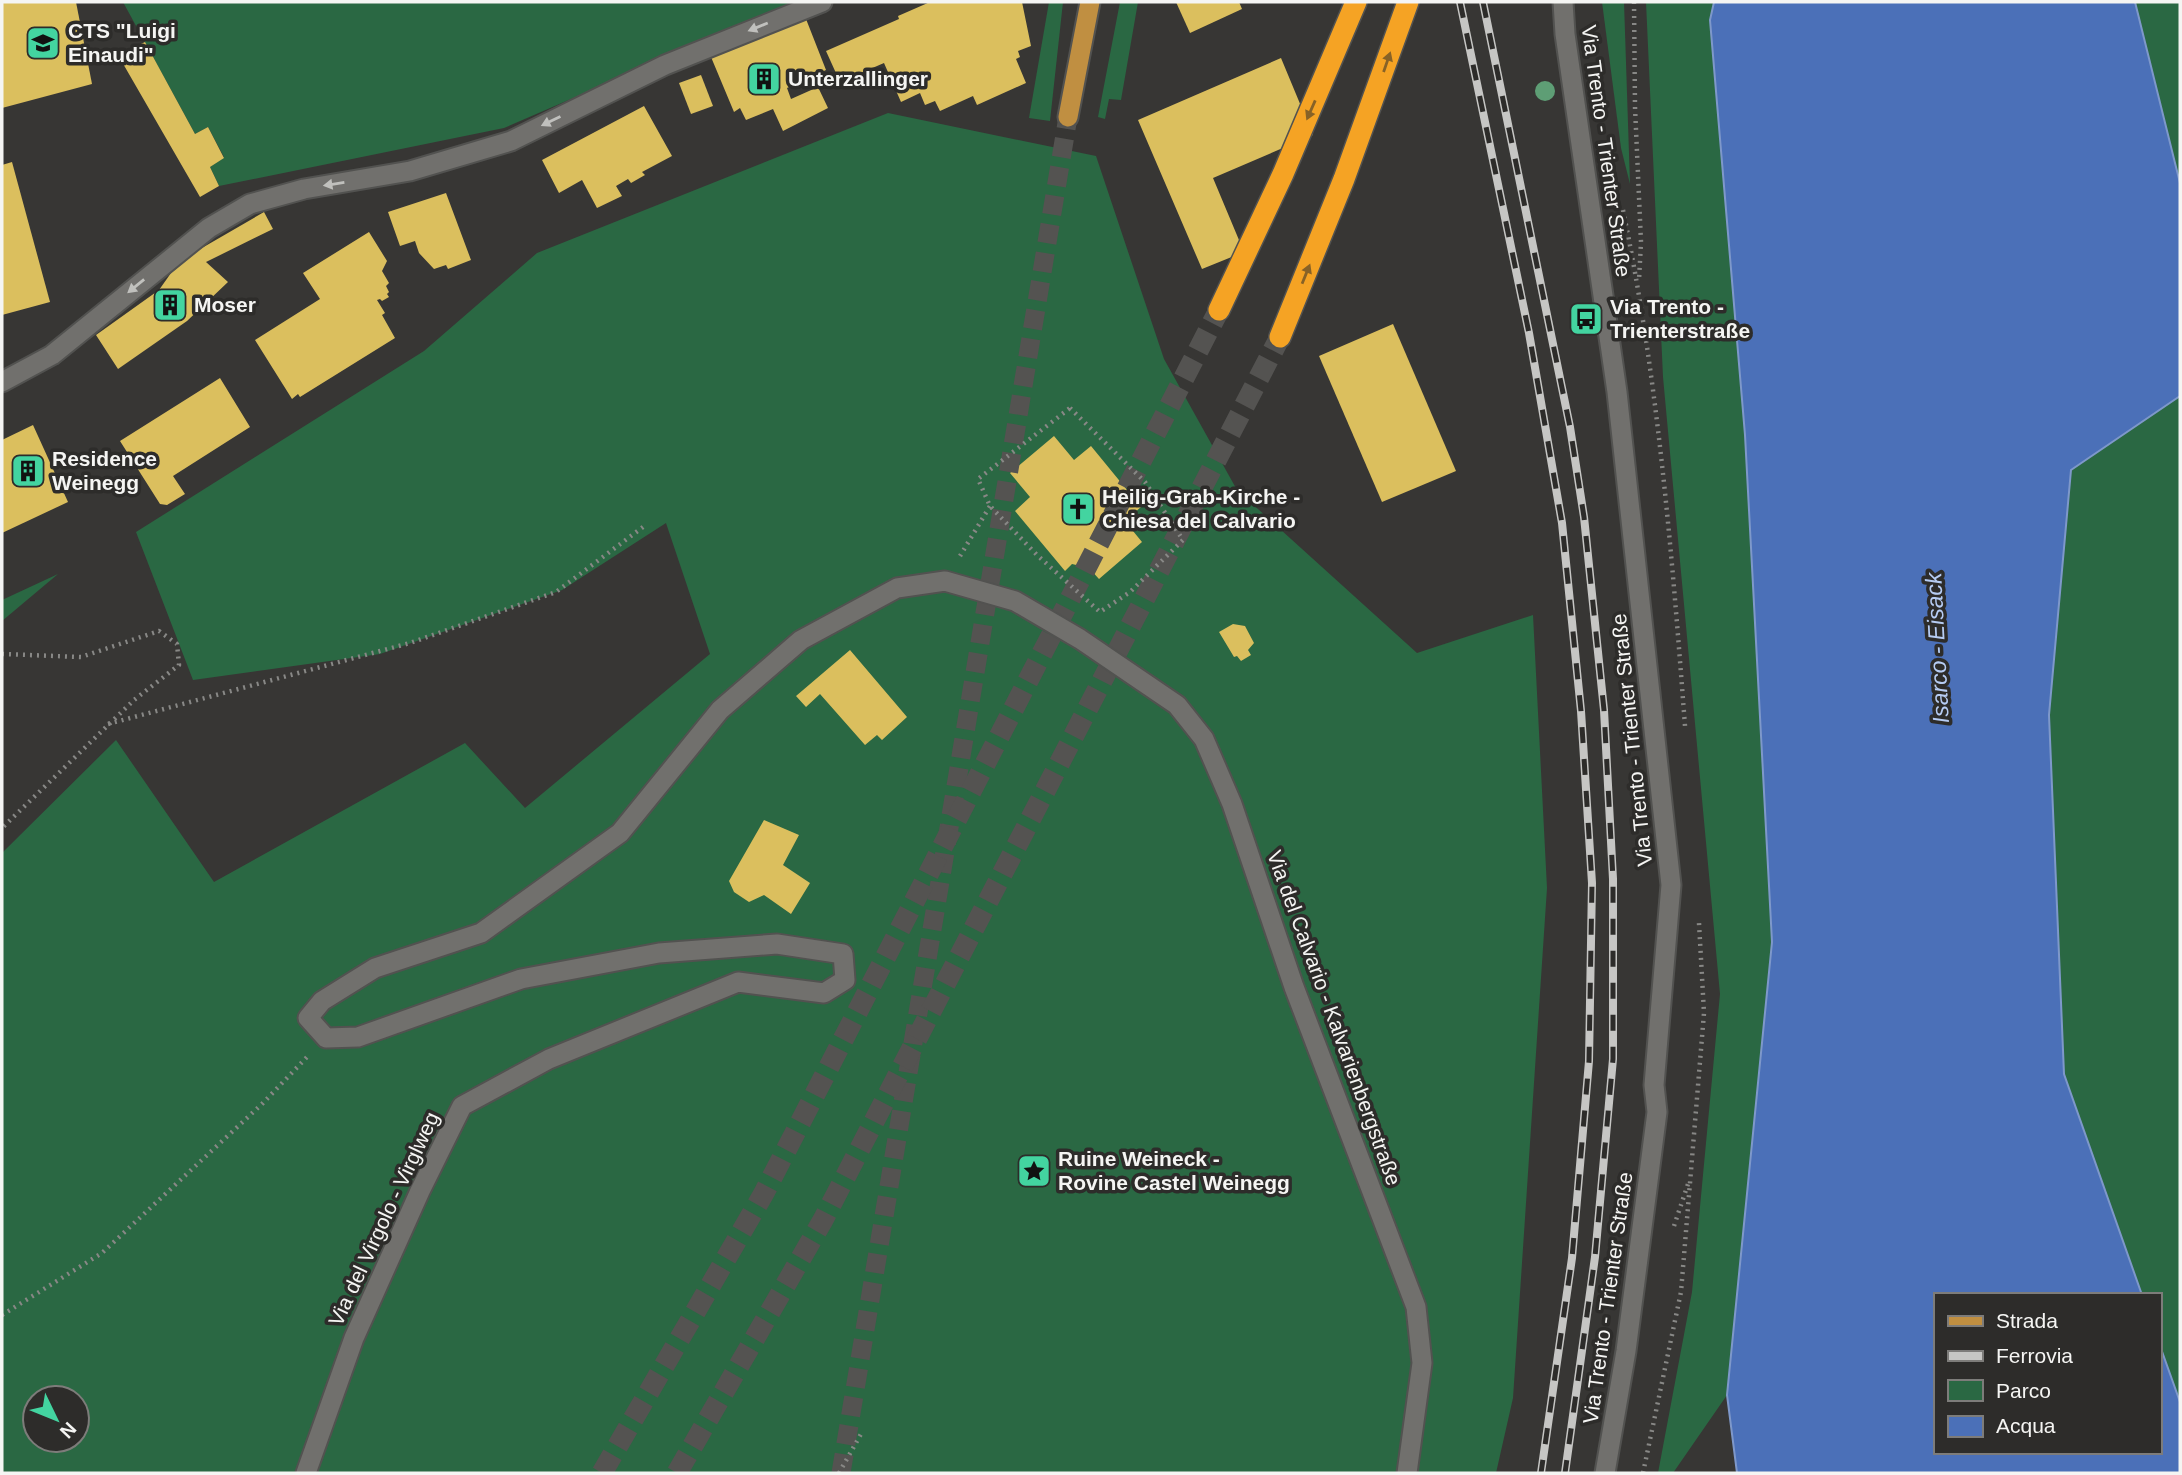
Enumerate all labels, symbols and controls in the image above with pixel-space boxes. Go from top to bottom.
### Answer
place label: CTS "Luigi Einaudi" [68,19,176,66]
one-way arrow [748,22,769,33]
school or university icon: CTS "Luigi Einaudi" [24,24,62,62]
street label: Via Trento - Trienter Straße [1577,24,1636,278]
one-way arrow [1382,51,1393,72]
building icon: Unterzallinger [745,60,783,98]
place label: Unterzallinger [788,67,928,90]
one-way arrow [1305,100,1317,120]
one-way arrow [541,116,561,127]
one-way arrow [323,179,345,190]
one-way arrow [1300,263,1311,284]
one-way arrow [127,278,144,293]
building icon: Moser [151,286,189,324]
place label: Moser [194,293,256,316]
place label: Via Trento - Trienterstraße [1610,295,1750,342]
bus stop icon: Via Trento - Trienterstraße [1567,300,1605,338]
place label: Residence Weinegg [52,447,157,494]
building icon: Residence Weinegg [9,452,47,490]
place label: Heilig-Grab-Kirche - Chiesa del Calvario [1102,485,1300,532]
church icon: Heilig-Grab-Kirche - Chiesa del Calvario [1059,490,1097,528]
water label: Isarco - Eisack [1920,571,1954,724]
street label: Via Trento - Trienter Straße [1607,613,1656,868]
street label: Via del Calvario - Kalvarienbergstraße [1263,847,1406,1188]
street label: Via del Virgolo - Virglweg [324,1108,443,1329]
place label: Ruine Weineck - Rovine Castel Weinegg [1058,1147,1290,1194]
place icon: Ruine Weineck - Rovine Castel Weinegg [1015,1152,1053,1190]
street label: Via Trento - Trienter Straße [1578,1171,1637,1425]
legend [1934,1293,2161,1454]
text: Strada [1996,1309,2058,1332]
text: Ferrovia [1996,1344,2073,1367]
text: Parco [1996,1379,2051,1402]
north arrow [21,1384,91,1454]
text: Acqua [1996,1414,2056,1437]
text: N [56,1418,80,1442]

